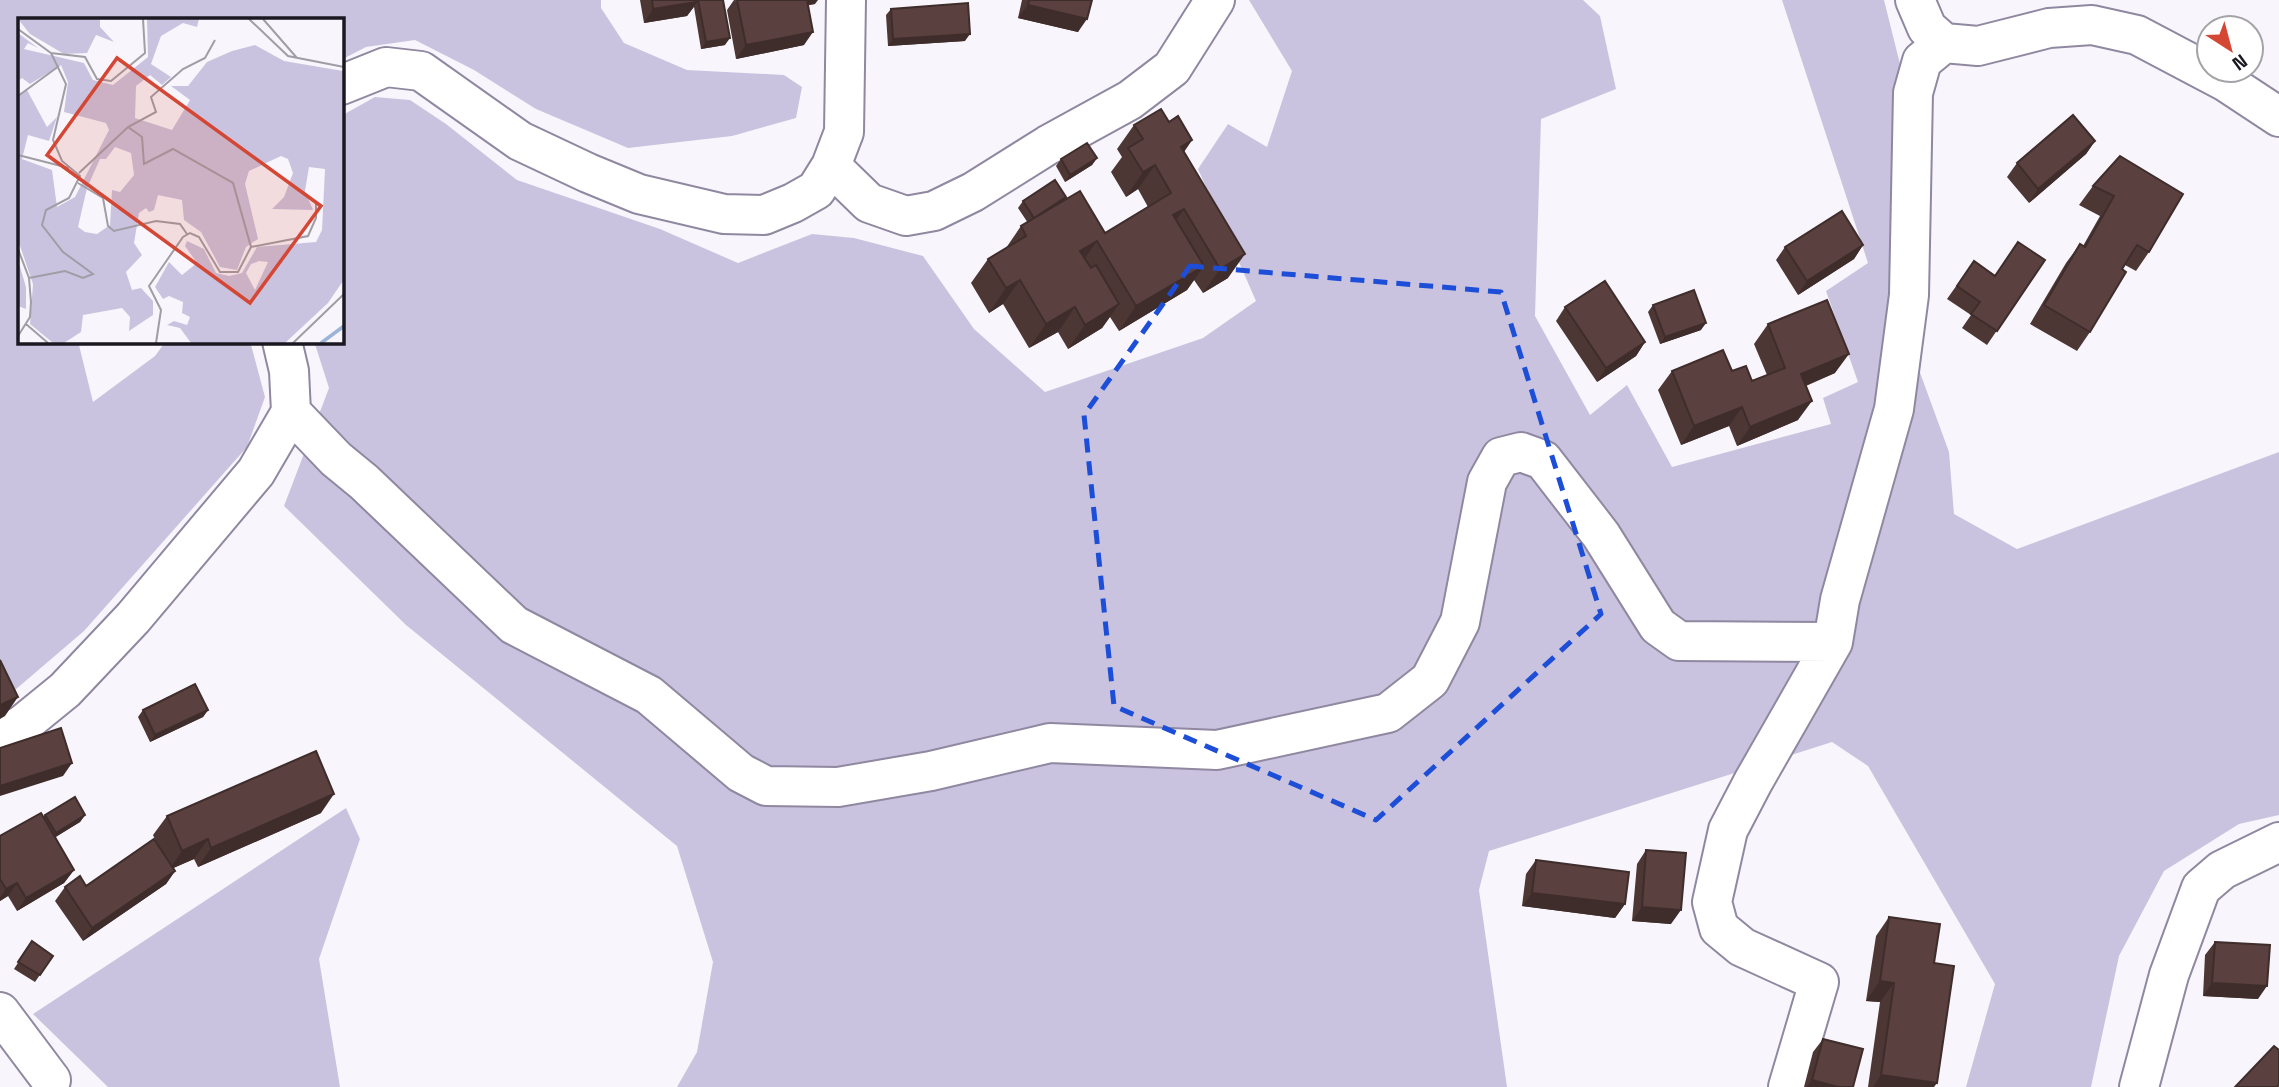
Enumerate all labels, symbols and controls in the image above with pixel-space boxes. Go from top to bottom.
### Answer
north arrow [2195,14,2265,84]
inset map [18,18,343,343]
text: N [2227,48,2252,76]

